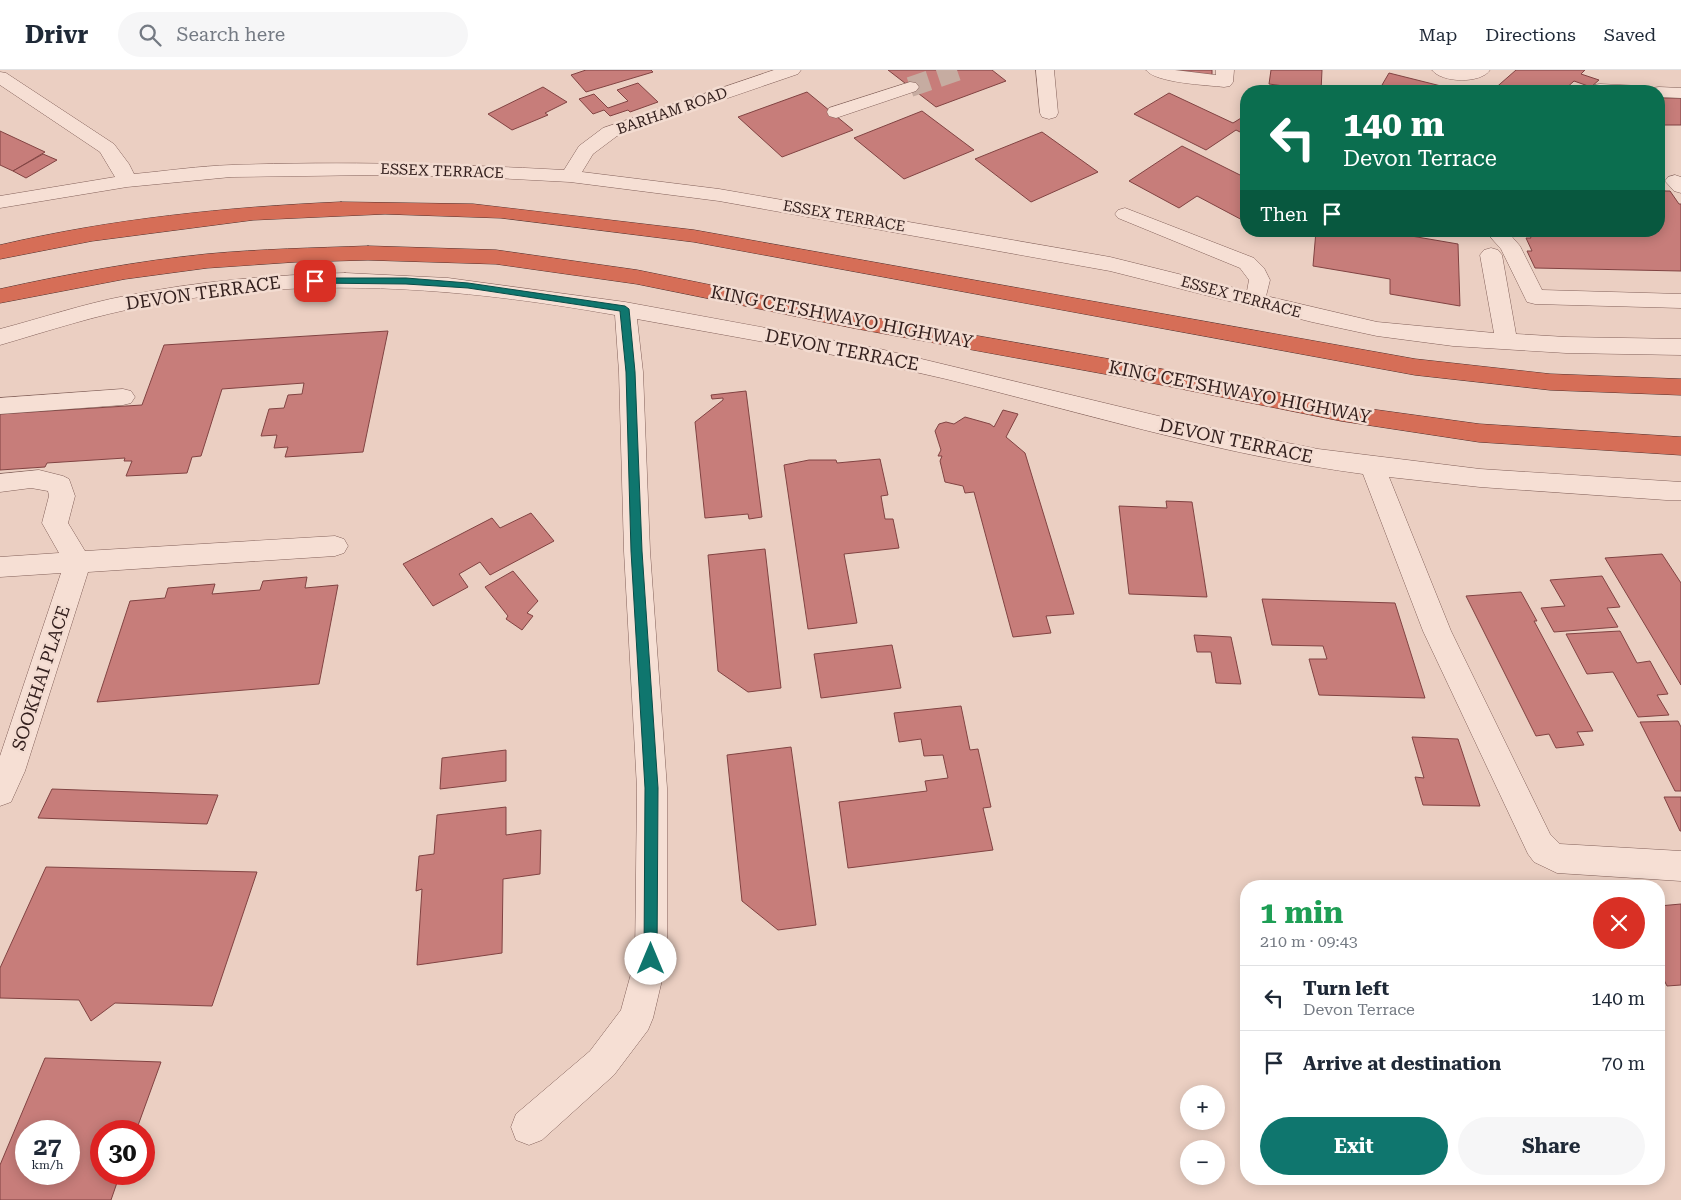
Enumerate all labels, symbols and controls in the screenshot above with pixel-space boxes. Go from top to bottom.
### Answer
search box [118,12,468,57]
text: Drivr [25,21,88,49]
icon: search [136,21,164,49]
text: Search here [176,23,285,46]
text: Map [1419,24,1457,45]
text: Directions [1485,24,1576,45]
text: Saved [1604,24,1656,45]
street label: BARHAM ROAD [614,84,730,138]
text: 140 m [1343,104,1444,145]
icon: left [1260,105,1325,170]
text: Devon Terrace [1343,146,1497,171]
street label: ESSEX TERRACE [380,160,504,182]
street label: ESSEX TERRACE [781,196,907,236]
icon: arrive [1318,200,1346,228]
text: Then [1260,203,1308,226]
pin [294,260,336,302]
icon: arrive [301,267,329,295]
street label: DEVON TERRACE [124,271,282,314]
street label: ESSEX TERRACE [1179,272,1303,322]
street label: KING CETSHWAYO HIGHWAY [709,281,976,352]
street label: DEVON TERRACE [763,324,921,375]
street label: KING CETSHWAYO HIGHWAY [1107,356,1374,427]
street label: DEVON TERRACE [1157,414,1315,467]
street label: SOOKHAI PLACE [7,603,74,753]
text: 1 min [1260,895,1343,930]
button: close [1593,897,1645,949]
position arrow [624,932,676,984]
text: 210 m · 09:43 [1260,932,1358,951]
text: Turn left [1303,977,1389,1000]
icon: left [1260,984,1288,1012]
text: 140 m [1591,987,1645,1010]
text: Devon Terrace [1303,1000,1415,1019]
icon: arrive [1260,1049,1288,1077]
text: Arrive at destination [1303,1052,1501,1075]
text: 70 m [1602,1052,1645,1075]
map controls [1180,1085,1225,1185]
button: + [1180,1085,1225,1130]
button: Exit [1260,1117,1448,1175]
button: Share [1458,1117,1645,1175]
speed limit sign: 30 [90,1120,155,1185]
text: 27 [33,1132,62,1161]
button: − [1180,1140,1225,1185]
text: km/h [31,1158,64,1172]

